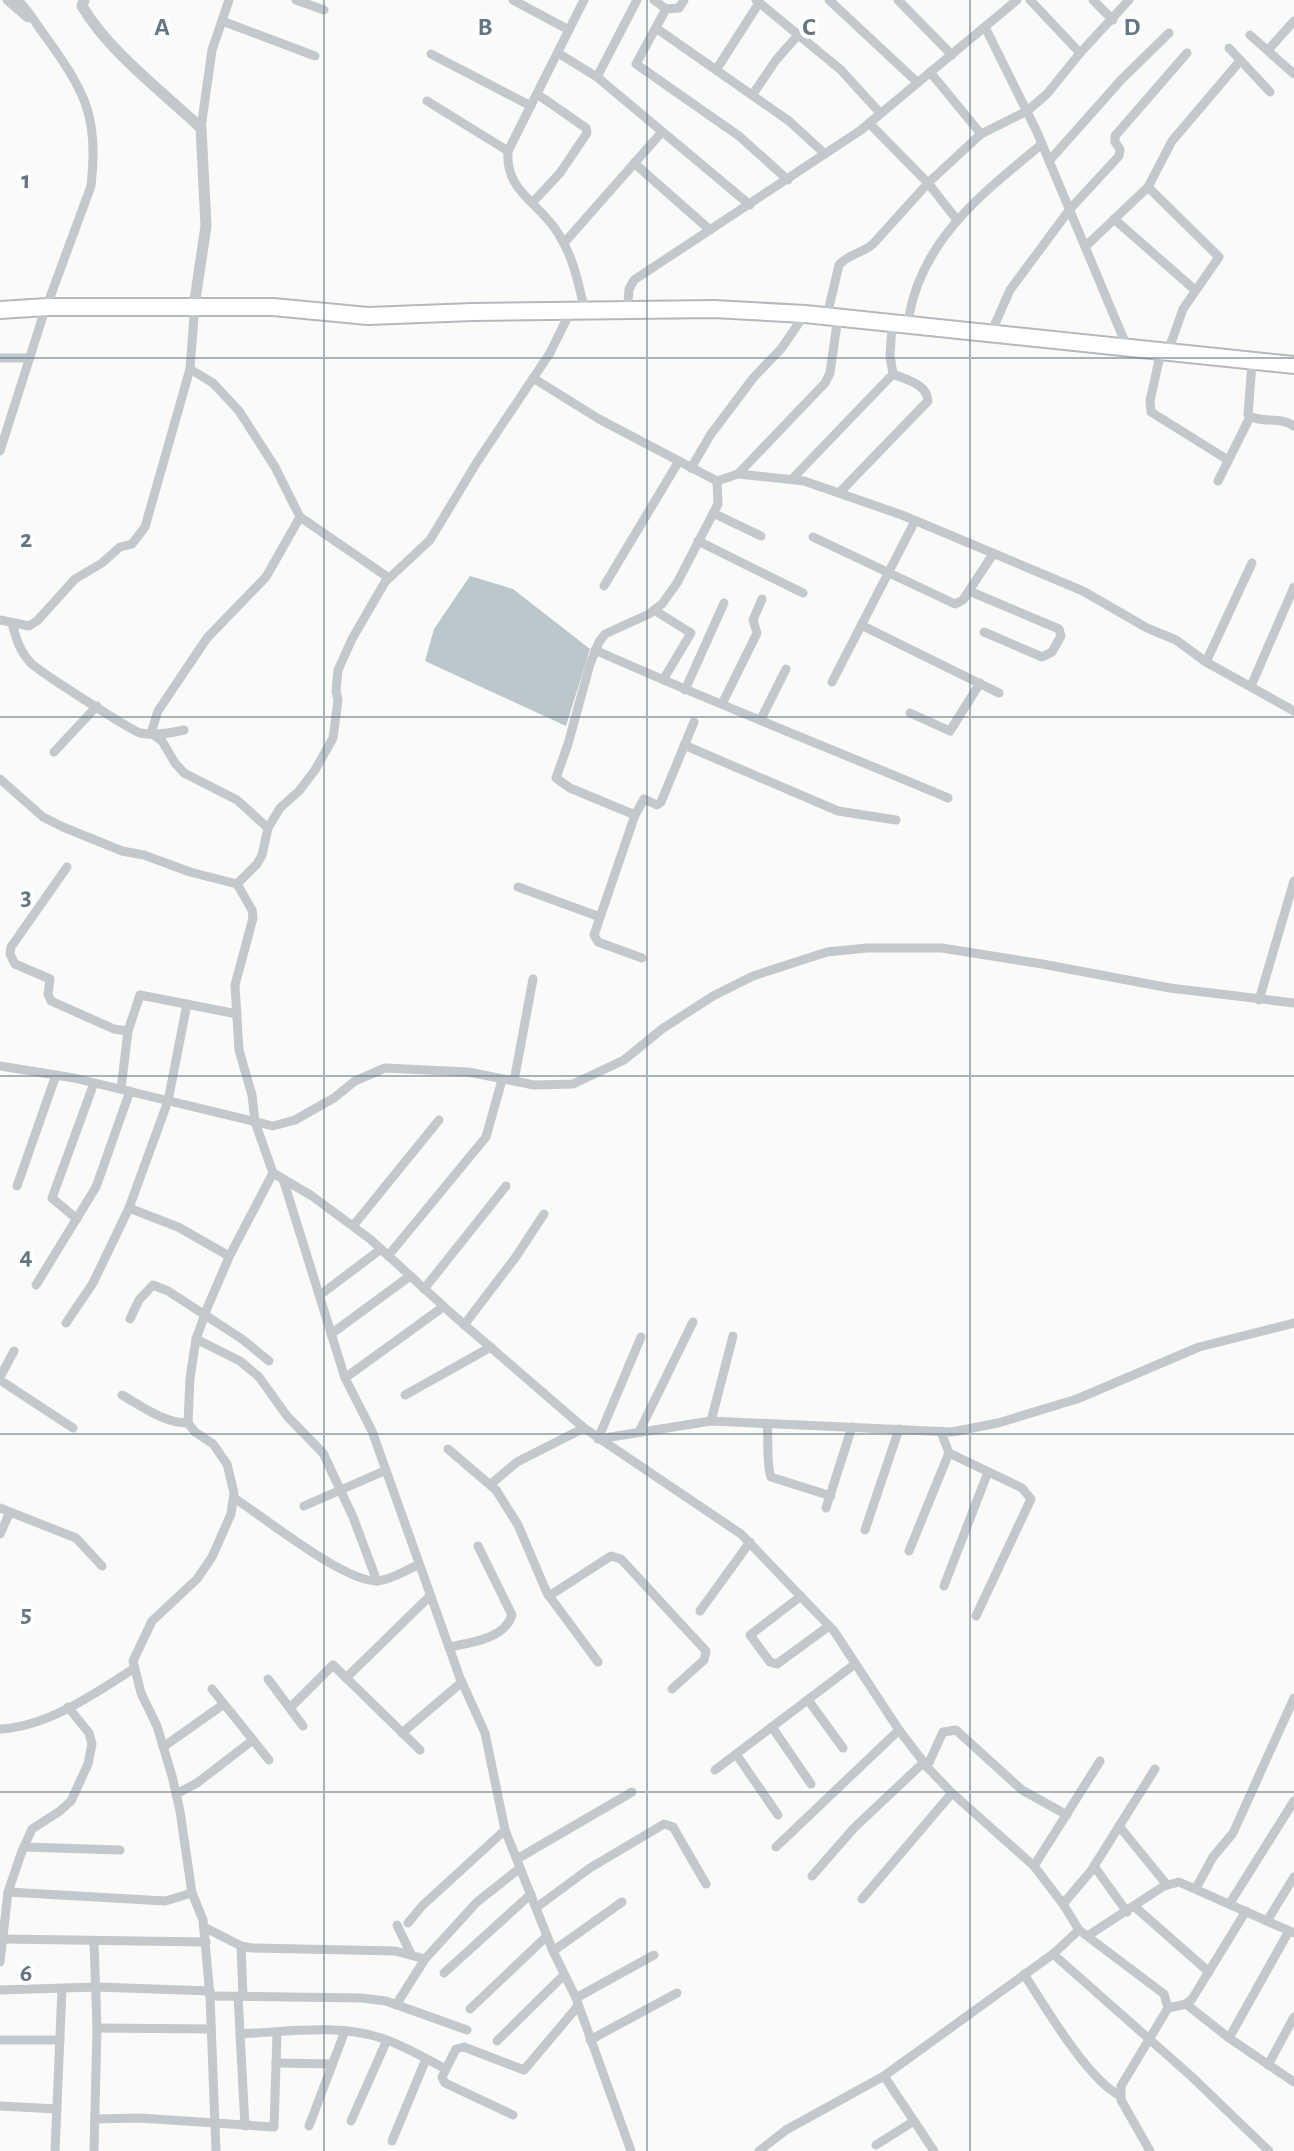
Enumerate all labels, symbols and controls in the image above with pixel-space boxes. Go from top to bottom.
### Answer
text: A [154,14,170,40]
text: B [477,14,493,40]
text: C [802,14,816,40]
text: D [1123,14,1141,40]
text: 1 [21,167,31,193]
text: 2 [20,526,32,552]
text: 3 [20,884,32,910]
text: 4 [19,1243,33,1269]
text: 5 [20,1601,32,1627]
text: 6 [20,1960,32,1986]

